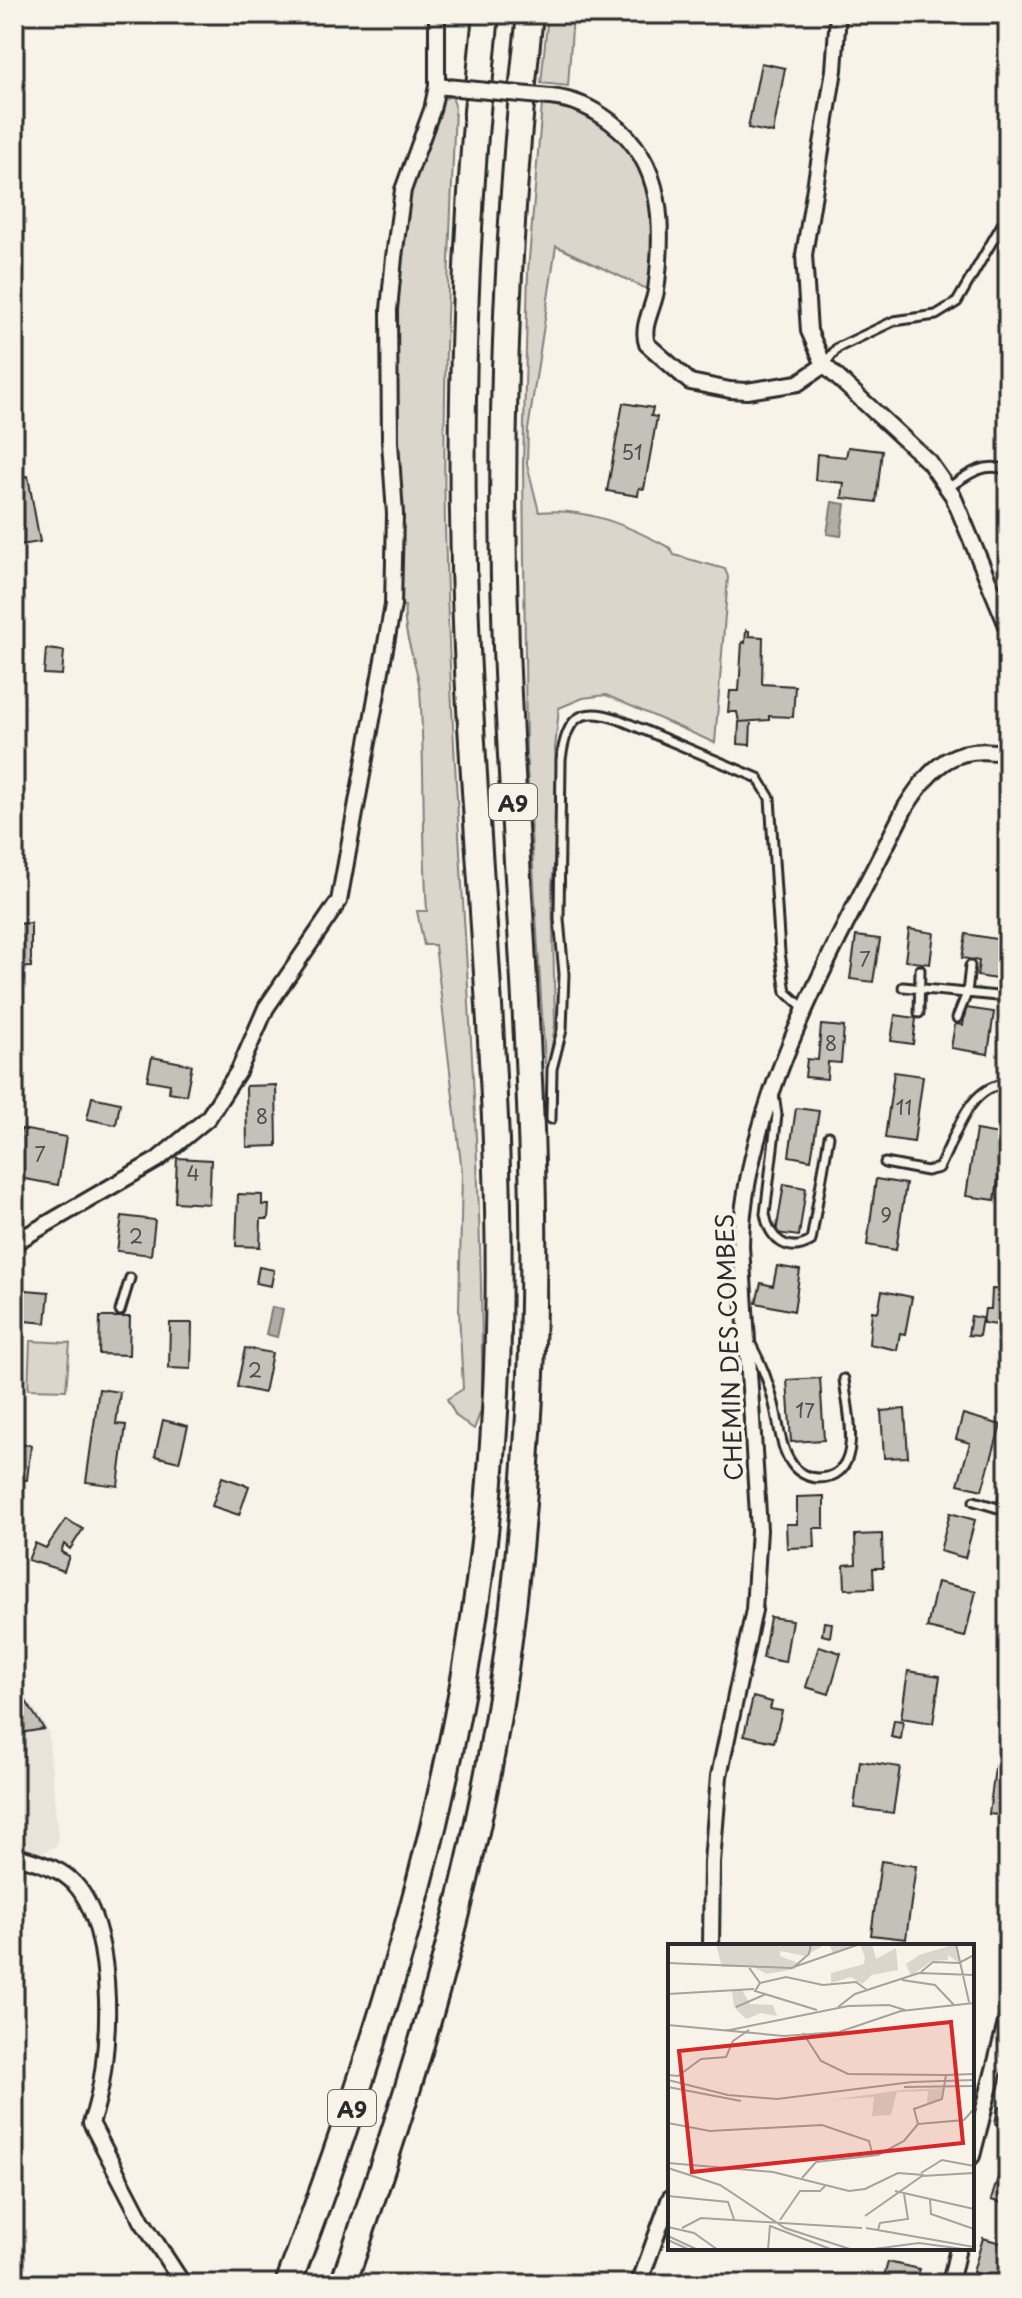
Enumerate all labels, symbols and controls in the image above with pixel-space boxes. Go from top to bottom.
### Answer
house number: 51 [621,437,643,467]
road number: A9 [489,784,537,820]
house number: 7 [859,944,871,974]
house number: 8 [825,1028,837,1058]
house number: 11 [896,1092,912,1122]
house number: 8 [256,1101,268,1131]
house number: 7 [34,1139,46,1169]
house number: 4 [186,1158,200,1188]
house number: 9 [880,1200,892,1230]
street label: CHEMIN DES COMBES [705,1213,751,1481]
house number: 2 [129,1221,143,1251]
house number: 2 [248,1355,262,1385]
house number: 17 [795,1395,815,1425]
inset map [668,1944,974,2250]
road number: A9 [328,2090,376,2126]

